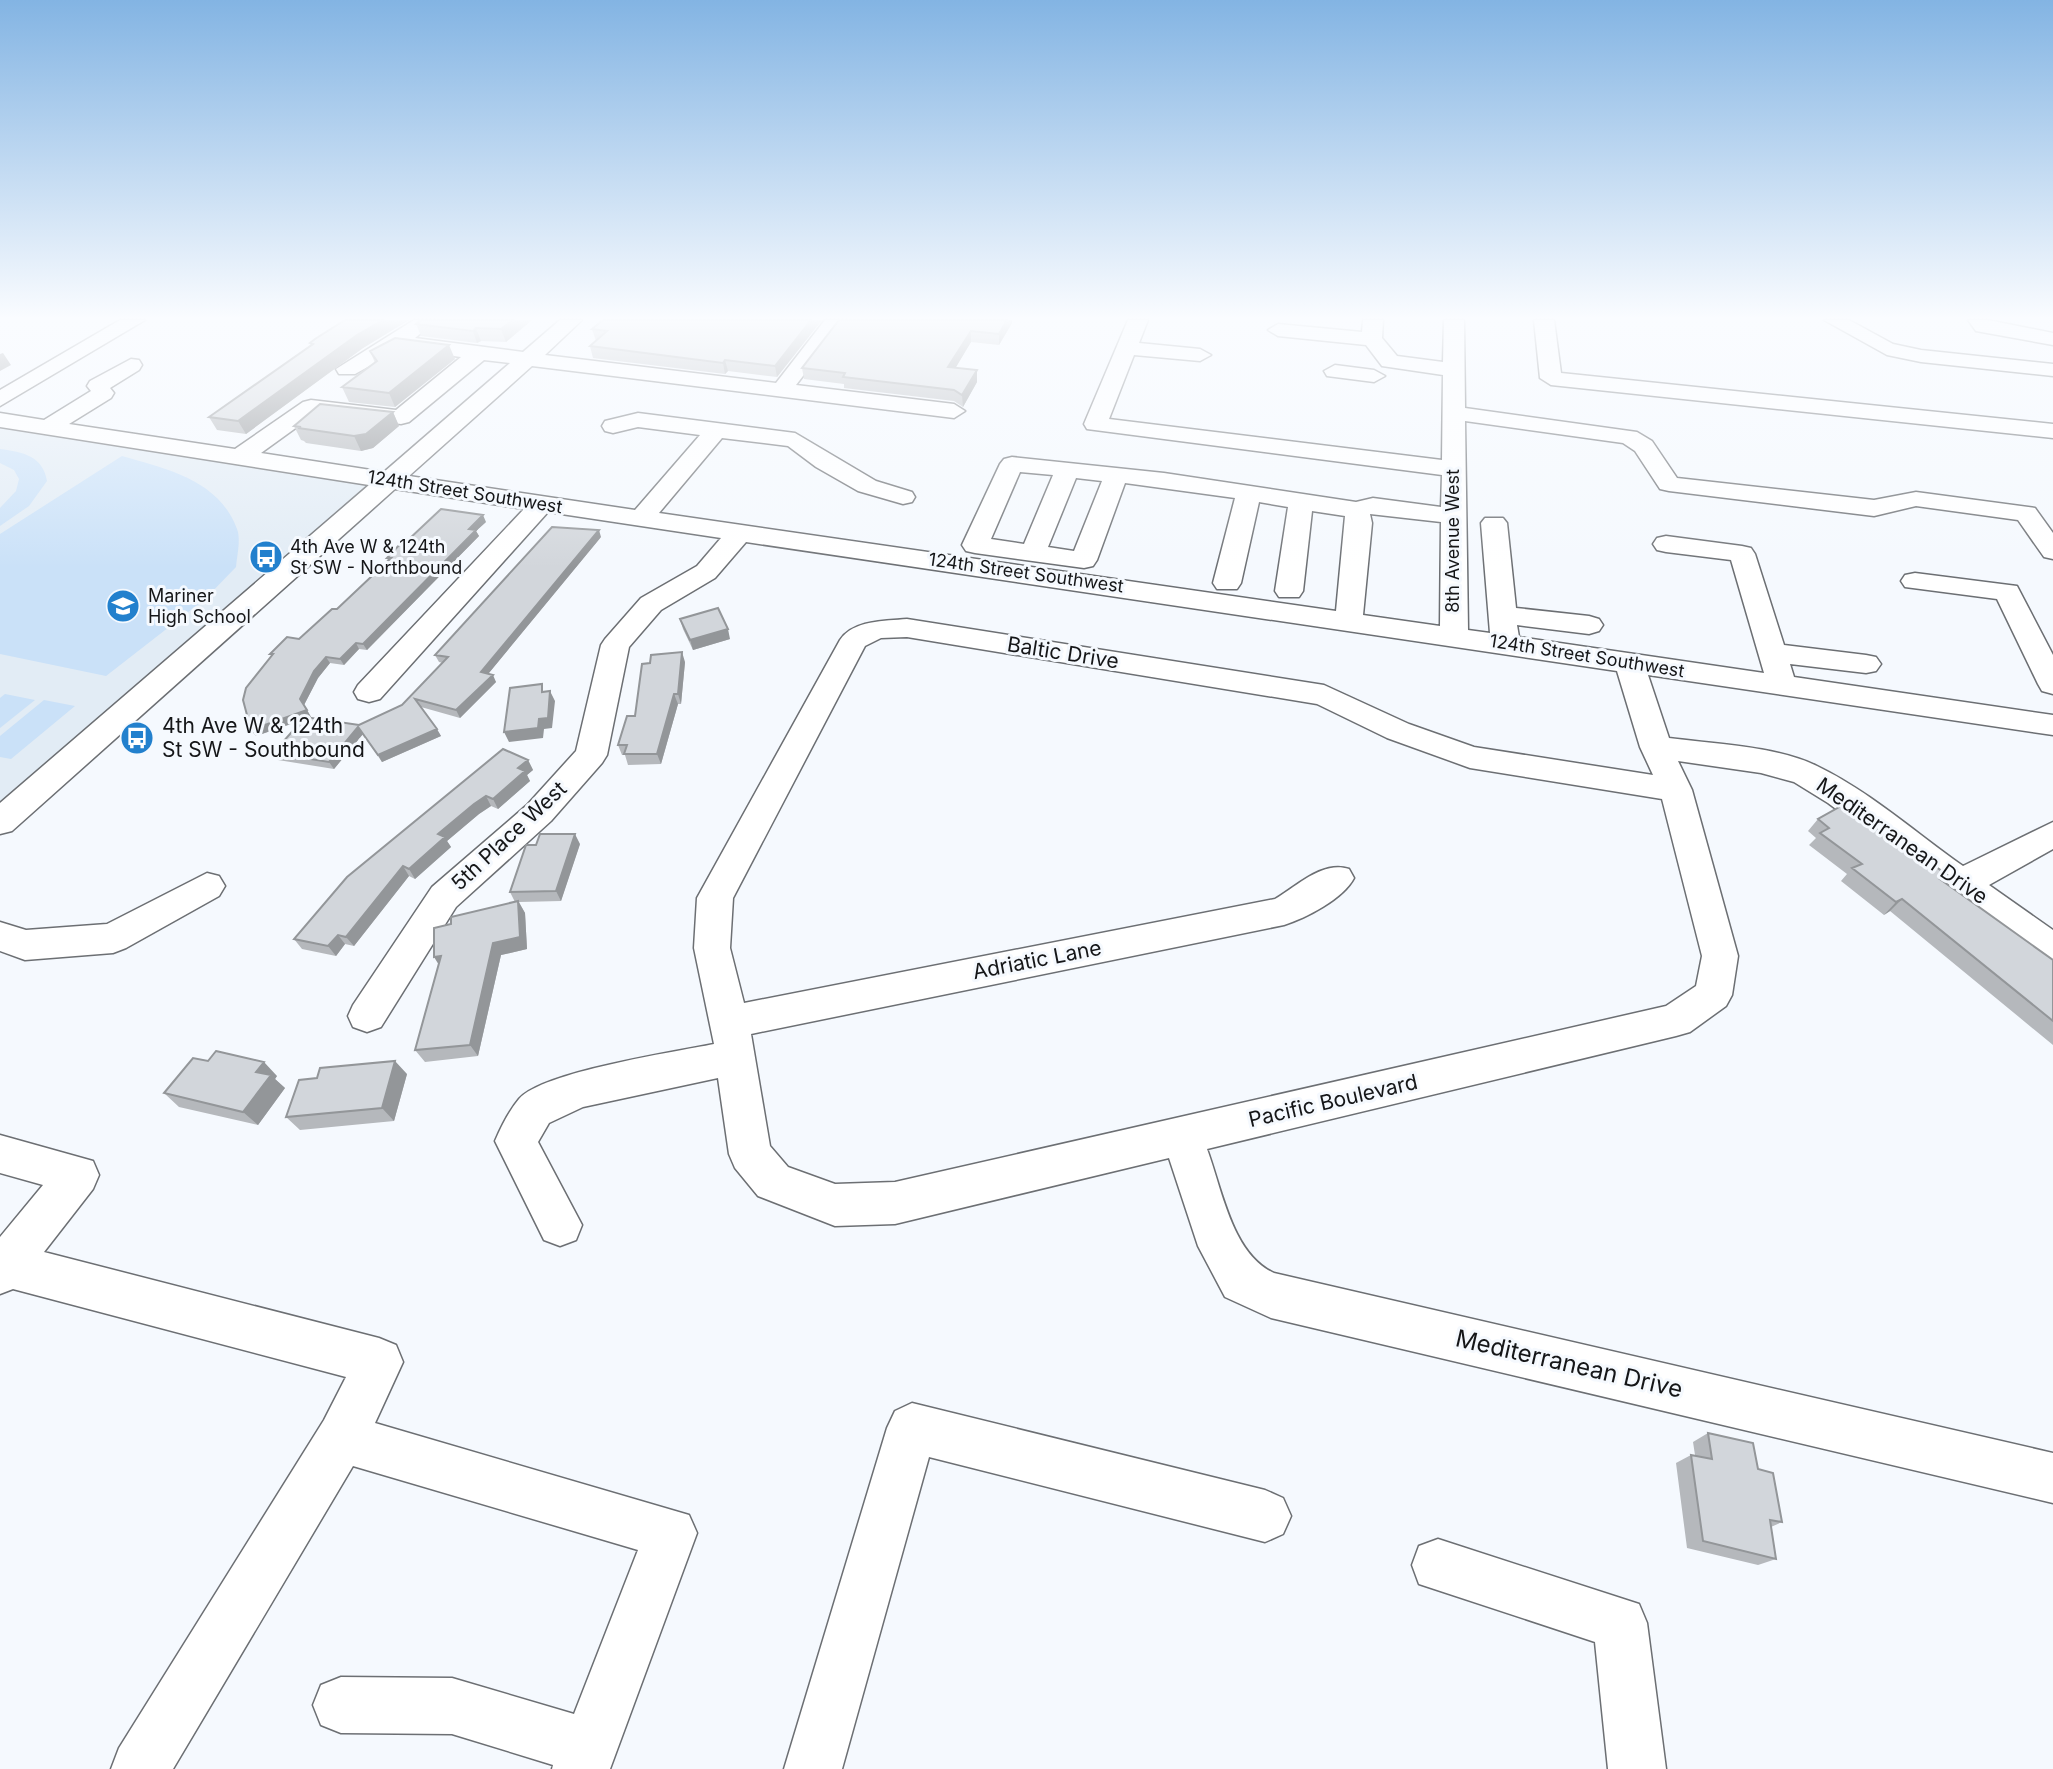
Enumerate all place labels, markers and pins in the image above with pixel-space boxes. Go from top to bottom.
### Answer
place label: 4th Ave W & 124th St SW - Northbound [290,536,462,578]
bus stop icon: 4th Ave W & 124th St SW - Northbound [247,538,285,576]
place label: Mariner High School [148,585,251,627]
school or university icon: Mariner High School [104,587,142,625]
place label: 4th Ave W & 124th St SW - Southbound [162,713,365,762]
bus stop icon: 4th Ave W & 124th St SW - Southbound [118,719,156,757]

